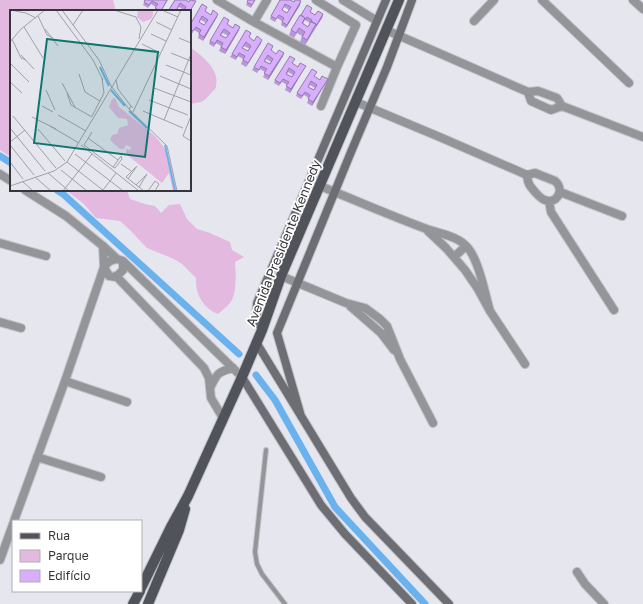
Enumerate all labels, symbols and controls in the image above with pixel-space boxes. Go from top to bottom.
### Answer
inset map [10,10,191,191]
street label: Avenida Presidente Kennedy [242,157,324,329]
legend [12,520,142,592]
text: Rua [48,528,70,543]
text: Parque [48,548,89,563]
text: Edifício [48,568,90,583]

